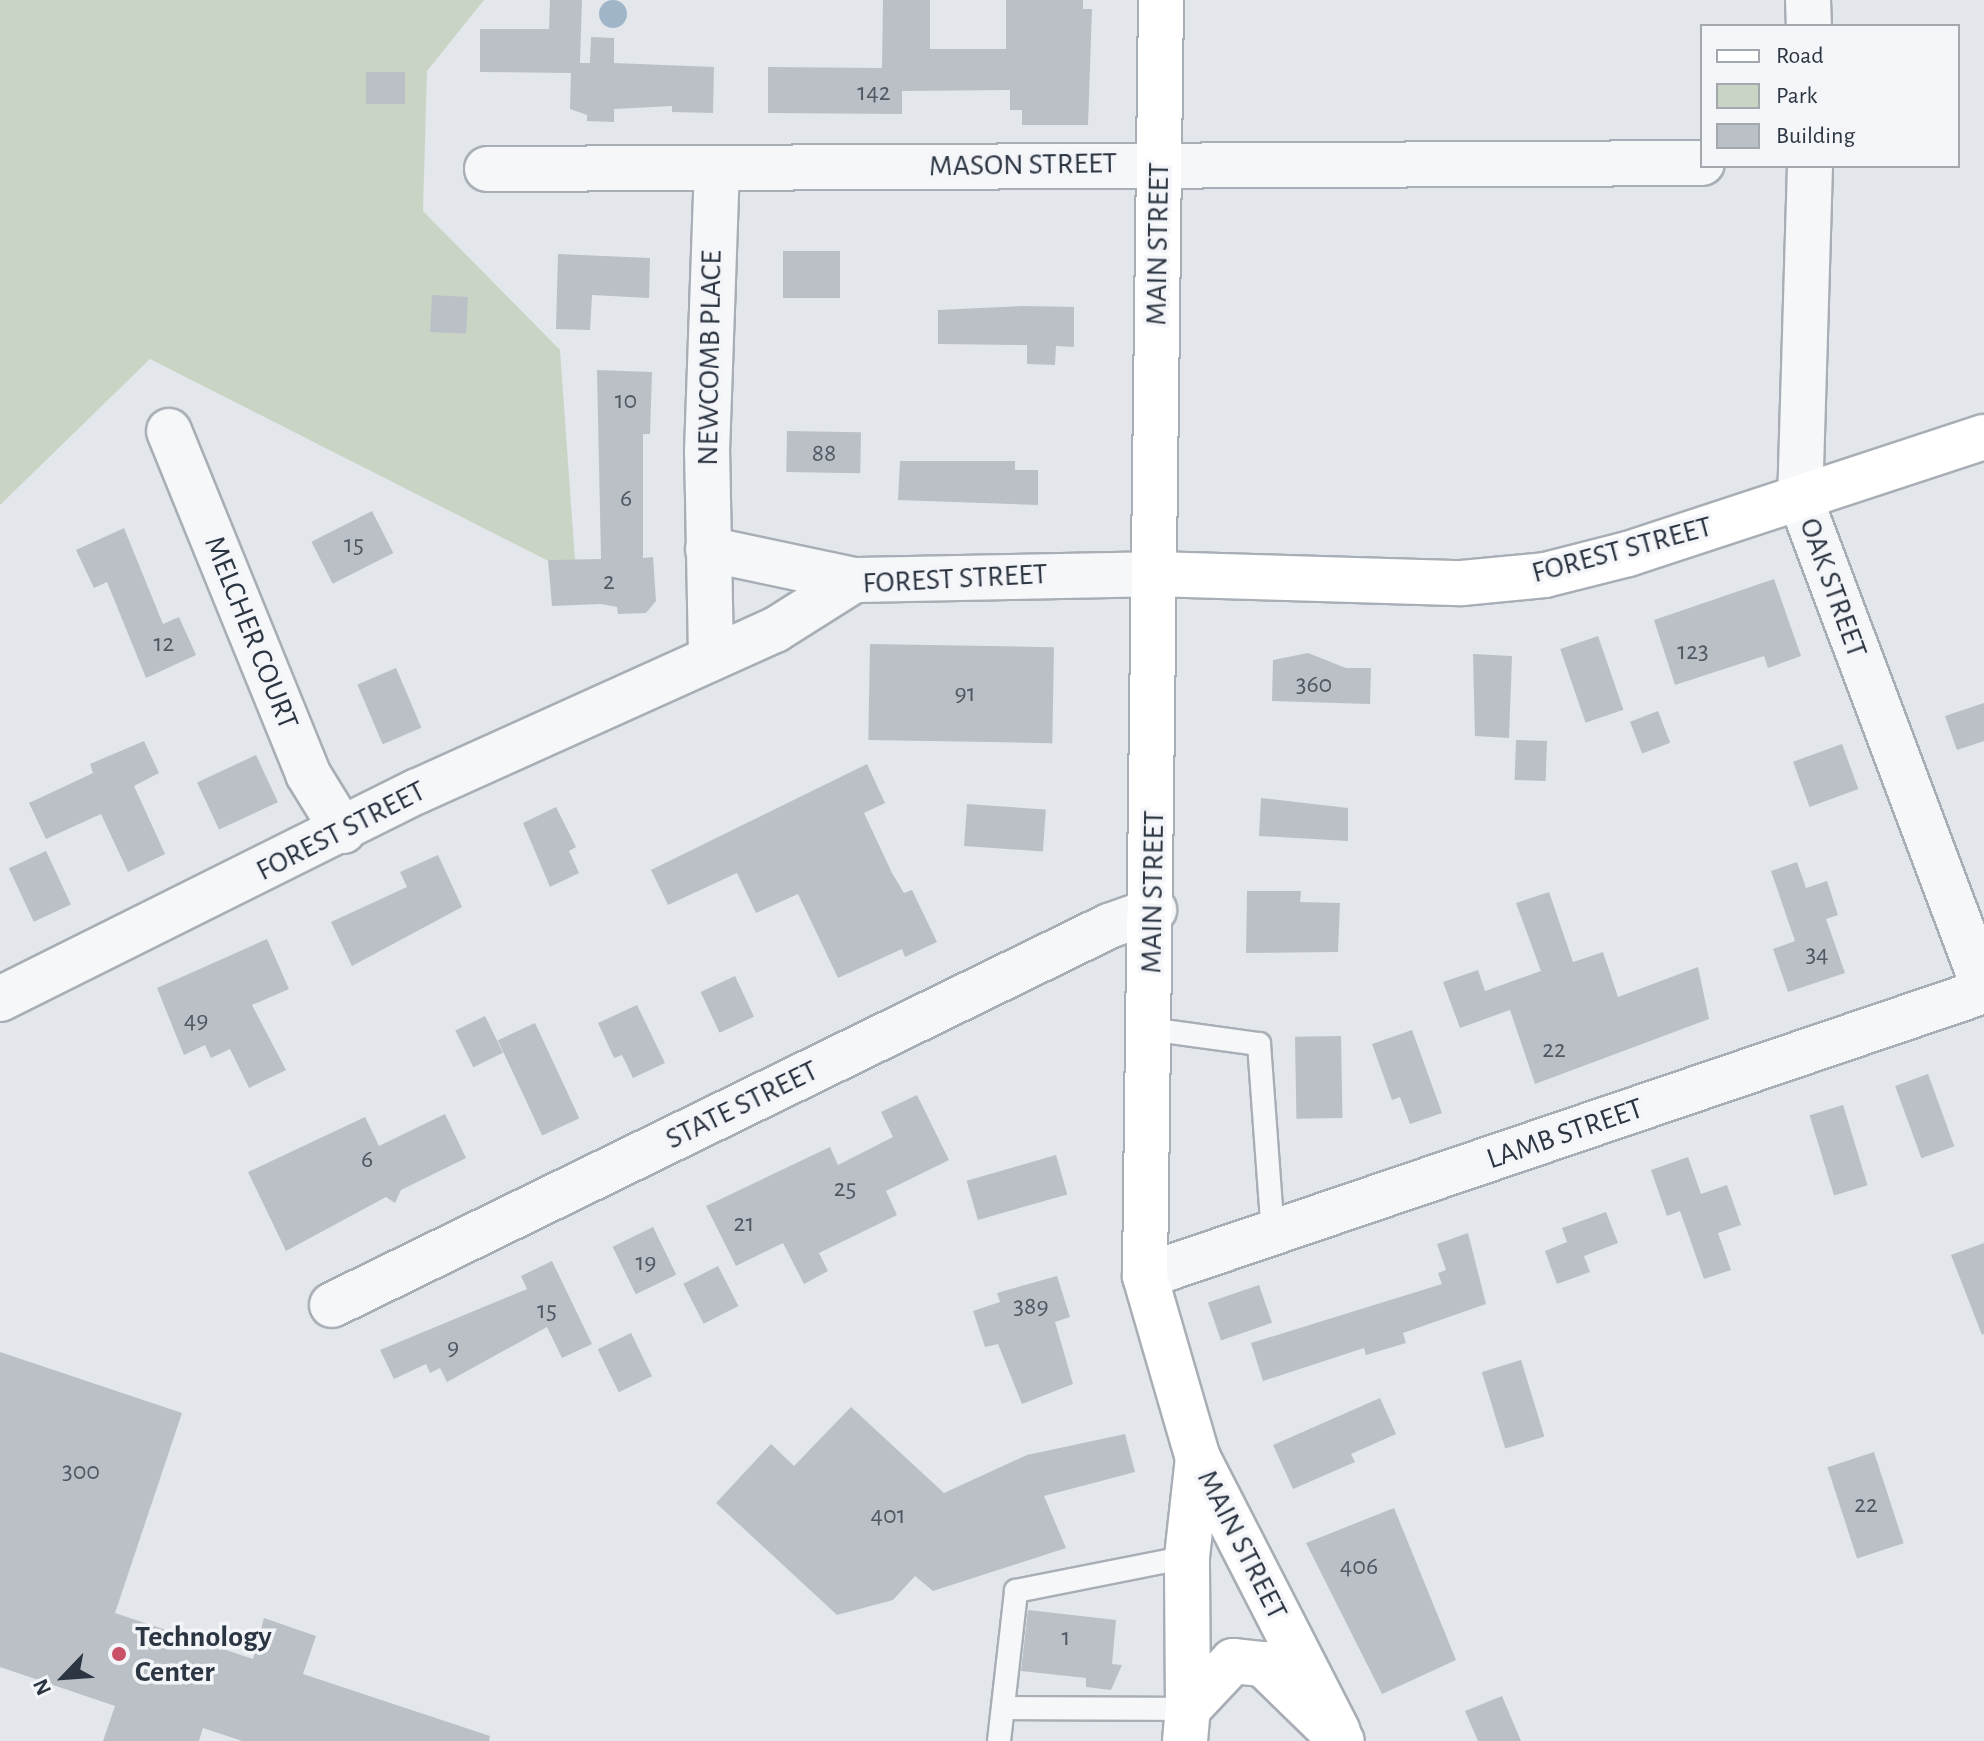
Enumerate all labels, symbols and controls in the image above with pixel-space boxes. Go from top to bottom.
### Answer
legend [1700,24,1960,168]
text: Road [1776,44,1824,68]
house number: 142 [857,77,891,109]
text: Park [1776,84,1817,108]
text: Building [1776,124,1855,148]
street label: MASON STREET [929,145,1117,185]
street label: MAIN STREET [1139,162,1177,326]
street label: NEWCOMB PLACE [690,250,730,466]
house number: 10 [615,385,637,417]
house number: 88 [812,438,836,470]
house number: 6 [620,483,632,515]
street label: FOREST STREET [1528,509,1716,591]
street label: OAK STREET [1791,513,1875,663]
house number: 15 [344,529,364,561]
street label: MELCHER COURT [196,531,306,735]
street label: FOREST STREET [862,556,1048,602]
house number: 2 [603,566,615,598]
house number: 12 [154,628,174,660]
house number: 123 [1677,636,1709,668]
house number: 360 [1296,669,1332,701]
house number: 91 [954,678,976,710]
street label: FOREST STREET [250,773,432,889]
street label: MAIN STREET [1134,810,1172,974]
house number: 34 [1805,939,1829,971]
house number: 49 [184,1005,208,1037]
house number: 22 [1542,1034,1566,1066]
street label: STATE STREET [660,1053,824,1157]
street label: LAMB STREET [1482,1090,1648,1178]
house number: 6 [361,1144,373,1176]
house number: 25 [834,1173,856,1205]
house number: 21 [734,1208,754,1240]
house number: 19 [635,1247,657,1279]
house number: 389 [1013,1291,1049,1323]
house number: 15 [537,1295,557,1327]
house number: 9 [447,1332,459,1364]
house number: 300 [62,1456,100,1488]
street label: MAIN STREET [1189,1464,1295,1626]
house number: 22 [1854,1489,1878,1521]
house number: 401 [870,1500,906,1532]
house number: 406 [1340,1551,1378,1583]
place label: Technology Center [135,1619,272,1690]
house number: 1 [1062,1622,1070,1654]
north arrow [24,1637,104,1717]
marker: Technology Center [110,1645,128,1663]
text: N [29,1676,55,1699]

